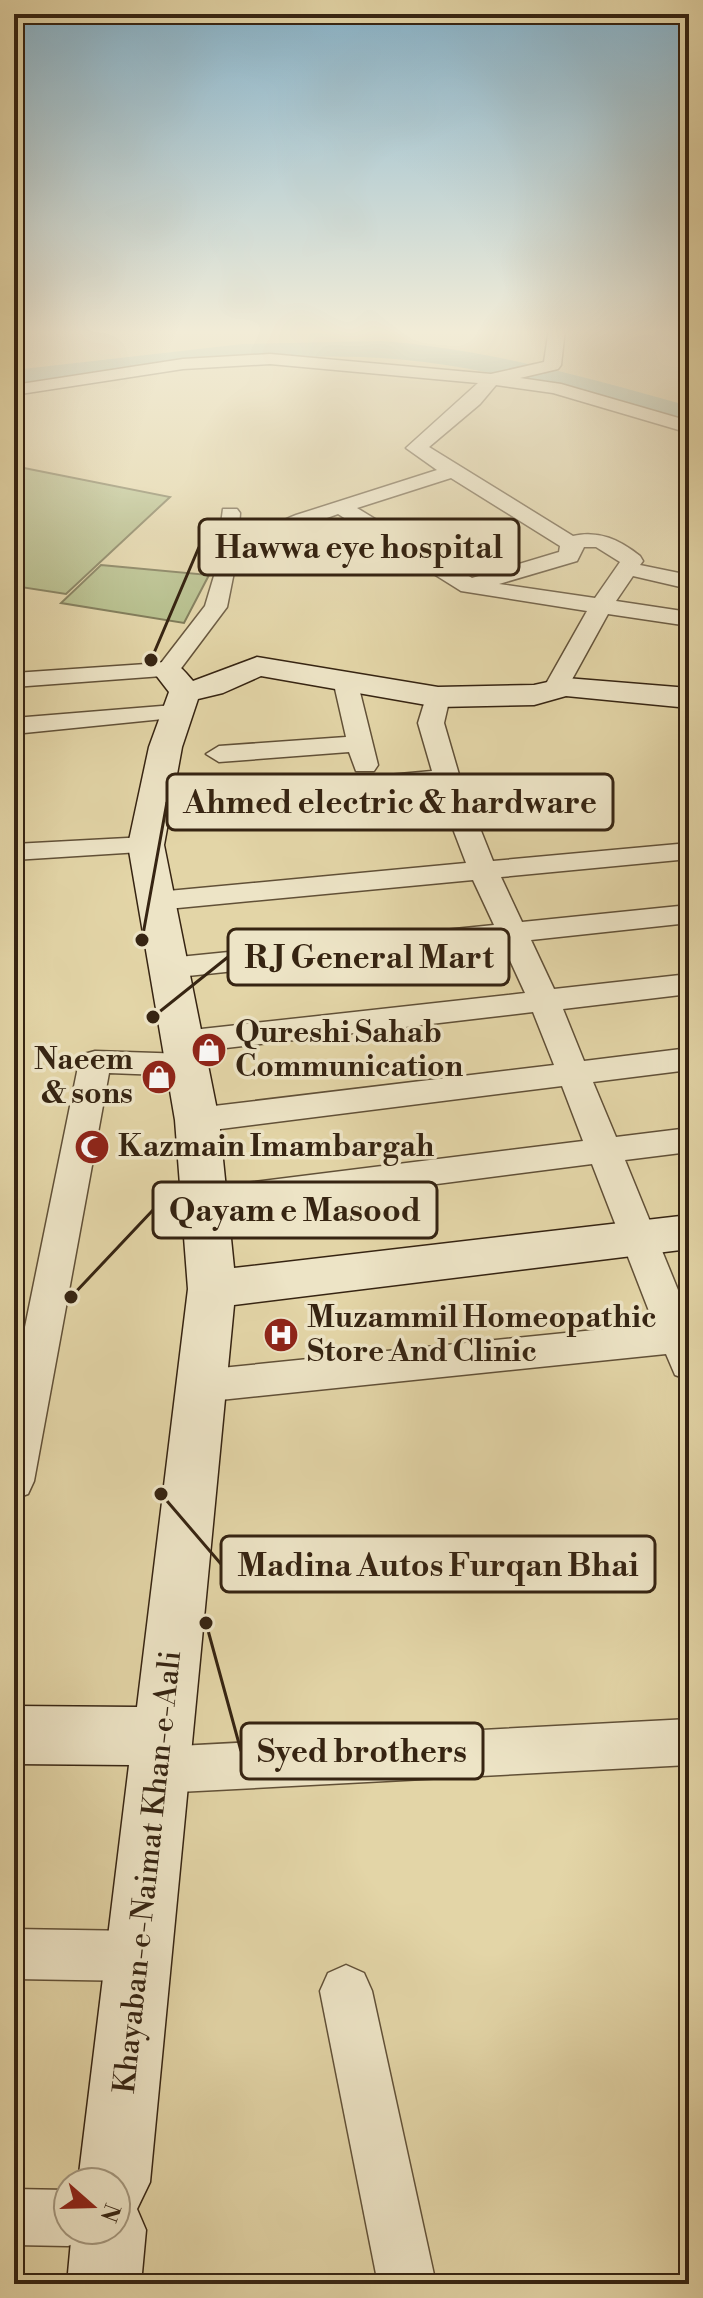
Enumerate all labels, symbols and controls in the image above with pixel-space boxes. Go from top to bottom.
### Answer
callout: Hawwa eye hospital [199,519,519,575]
text: Hawwa eye hospital [215,528,504,568]
callout: Ahmed electric & hardware [167,774,613,830]
text: Ahmed electric & hardware [182,783,597,823]
callout: R J General Mart [228,929,509,985]
text: R J General Mart [244,938,495,978]
place label: Qureshi Sahab Communication [235,1014,464,1086]
shop icon: Qureshi Sahab Communication [190,1031,228,1069]
place label: Naeem & sons [34,1041,133,1113]
shop icon: Naeem & sons [140,1058,178,1096]
mosque icon: Kazmain Imambargah [73,1128,111,1166]
place label: Kazmain Imambargah [118,1128,435,1166]
callout: Qayam e Masood [153,1182,437,1238]
text: Qayam e Masood [169,1191,421,1231]
place label: Muzammil Homeopathic Store And Clinic [307,1299,657,1371]
hospital icon: Muzammil Homeopathic Store And Clinic [262,1316,300,1354]
callout: Madina Autos Furqan Bhai [221,1536,655,1592]
text: Madina Autos Furqan Bhai [237,1546,639,1586]
street label: Khayaban-e-Naimat Khan-e-Aali [106,1649,190,2095]
callout: Syed brothers [241,1723,483,1779]
text: Syed brothers [257,1732,467,1772]
north arrow [52,2166,132,2246]
text: N [94,2200,125,2226]

